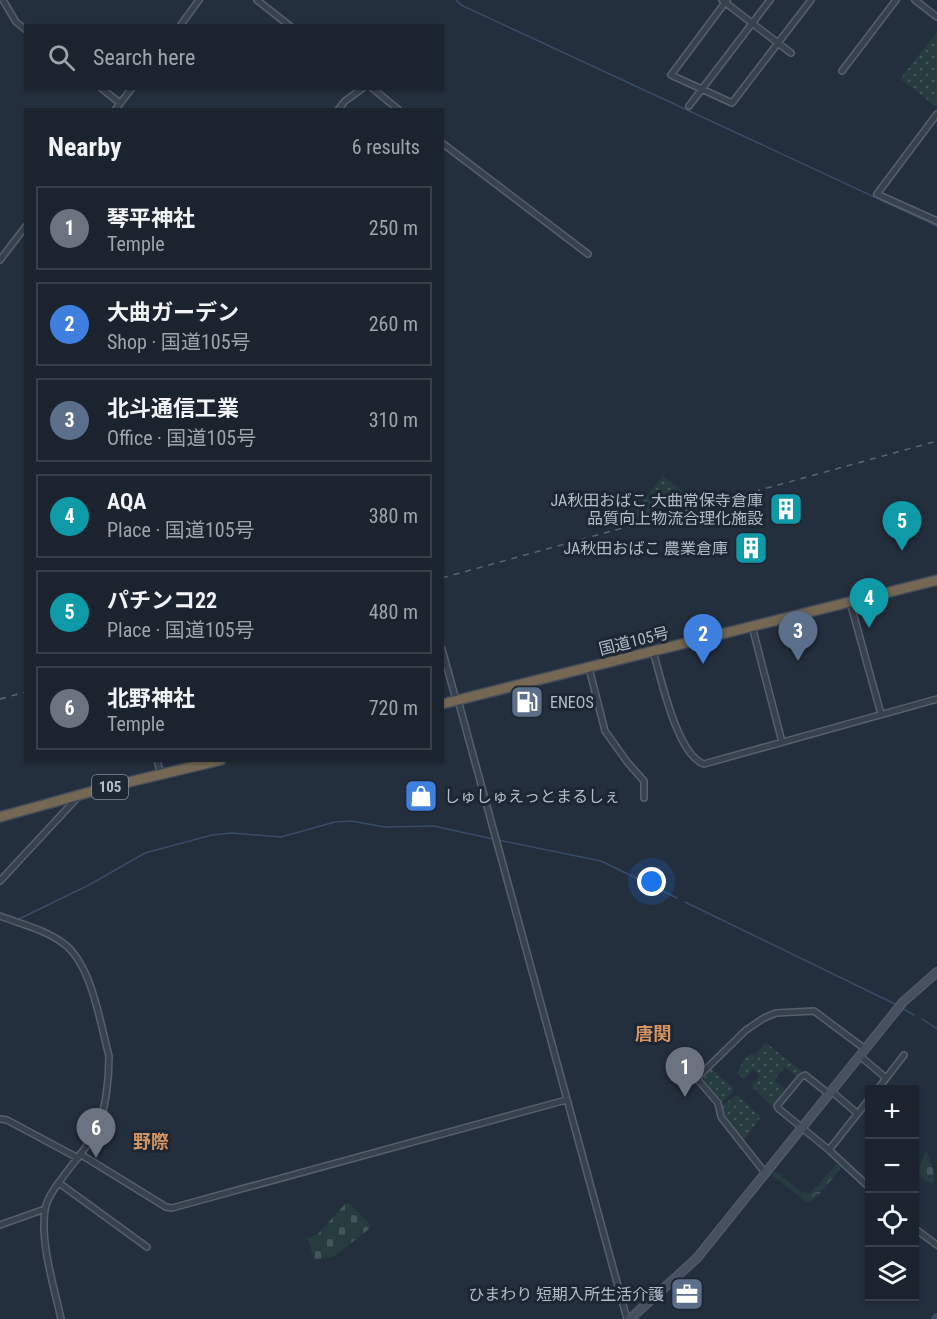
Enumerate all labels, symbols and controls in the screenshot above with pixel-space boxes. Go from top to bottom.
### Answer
search box [24,24,444,90]
icon: search [45,41,78,74]
text: Search here [93,45,195,70]
text: Nearby [48,132,122,162]
text: 6 results [352,135,420,159]
text: 琴平神社 [107,206,195,231]
text: 1 [64,216,75,240]
text: 250 m [369,216,418,240]
text: Temple [107,232,165,256]
text: 大曲ガーデン [107,300,239,325]
text: 2 [64,312,75,336]
text: 260 m [369,312,418,336]
text: Shop · 国道105号 [107,330,251,354]
text: 北斗通信工業 [107,396,239,421]
text: 3 [64,408,75,432]
text: 310 m [369,408,418,432]
text: Office · 国道105号 [107,426,256,450]
text: AQA [107,489,146,514]
place label: JA秋田おばこ 大曲常保寺倉庫 品質向上物流合理化施設 [551,491,763,528]
building icon: JA秋田おばこ 大曲常保寺倉庫 品質向上物流合理化施設 [768,491,804,527]
pin: 5 [882,502,922,551]
text: 4 [64,504,75,528]
text: 380 m [369,504,418,528]
text: Place · 国道105号 [107,518,255,542]
building icon: JA秋田おばこ 農業倉庫 [733,530,769,566]
place label: JA秋田おばこ 農業倉庫 [564,539,728,558]
pin: 4 [850,578,888,628]
text: パチンコ22 [107,588,217,613]
text: 5 [64,600,75,624]
text: 480 m [369,600,418,624]
pin: 3 [778,612,818,661]
pin: 2 [684,614,722,664]
text: Place · 国道105号 [107,618,255,642]
street label: 国道105号 [597,623,671,659]
fuel station icon: ENEOS [509,684,545,720]
text: 北野神社 [107,686,195,711]
place label: ENEOS [550,693,594,712]
text: 6 [64,696,75,720]
text: 720 m [369,696,418,720]
text: Temple [107,712,165,736]
road number: 105 [92,775,128,799]
shop icon: しゅしゅえっとまるしぇ [403,778,439,814]
place label: しゅしゅえっとまるしぇ [444,787,620,806]
your location [637,867,666,896]
district label: 唐関 [635,1023,671,1044]
pin: 1 [666,1048,704,1097]
map controls [865,1085,919,1301]
button: + [865,1085,919,1139]
pin: 6 [76,1108,116,1158]
district label: 野際 [133,1131,169,1152]
button: − [865,1139,919,1193]
button: locate [865,1193,919,1247]
button: layers [865,1247,919,1301]
office icon: ひまわり 短期入所生活介護 [669,1276,705,1312]
place label: ひまわり 短期入所生活介護 [468,1285,664,1304]

